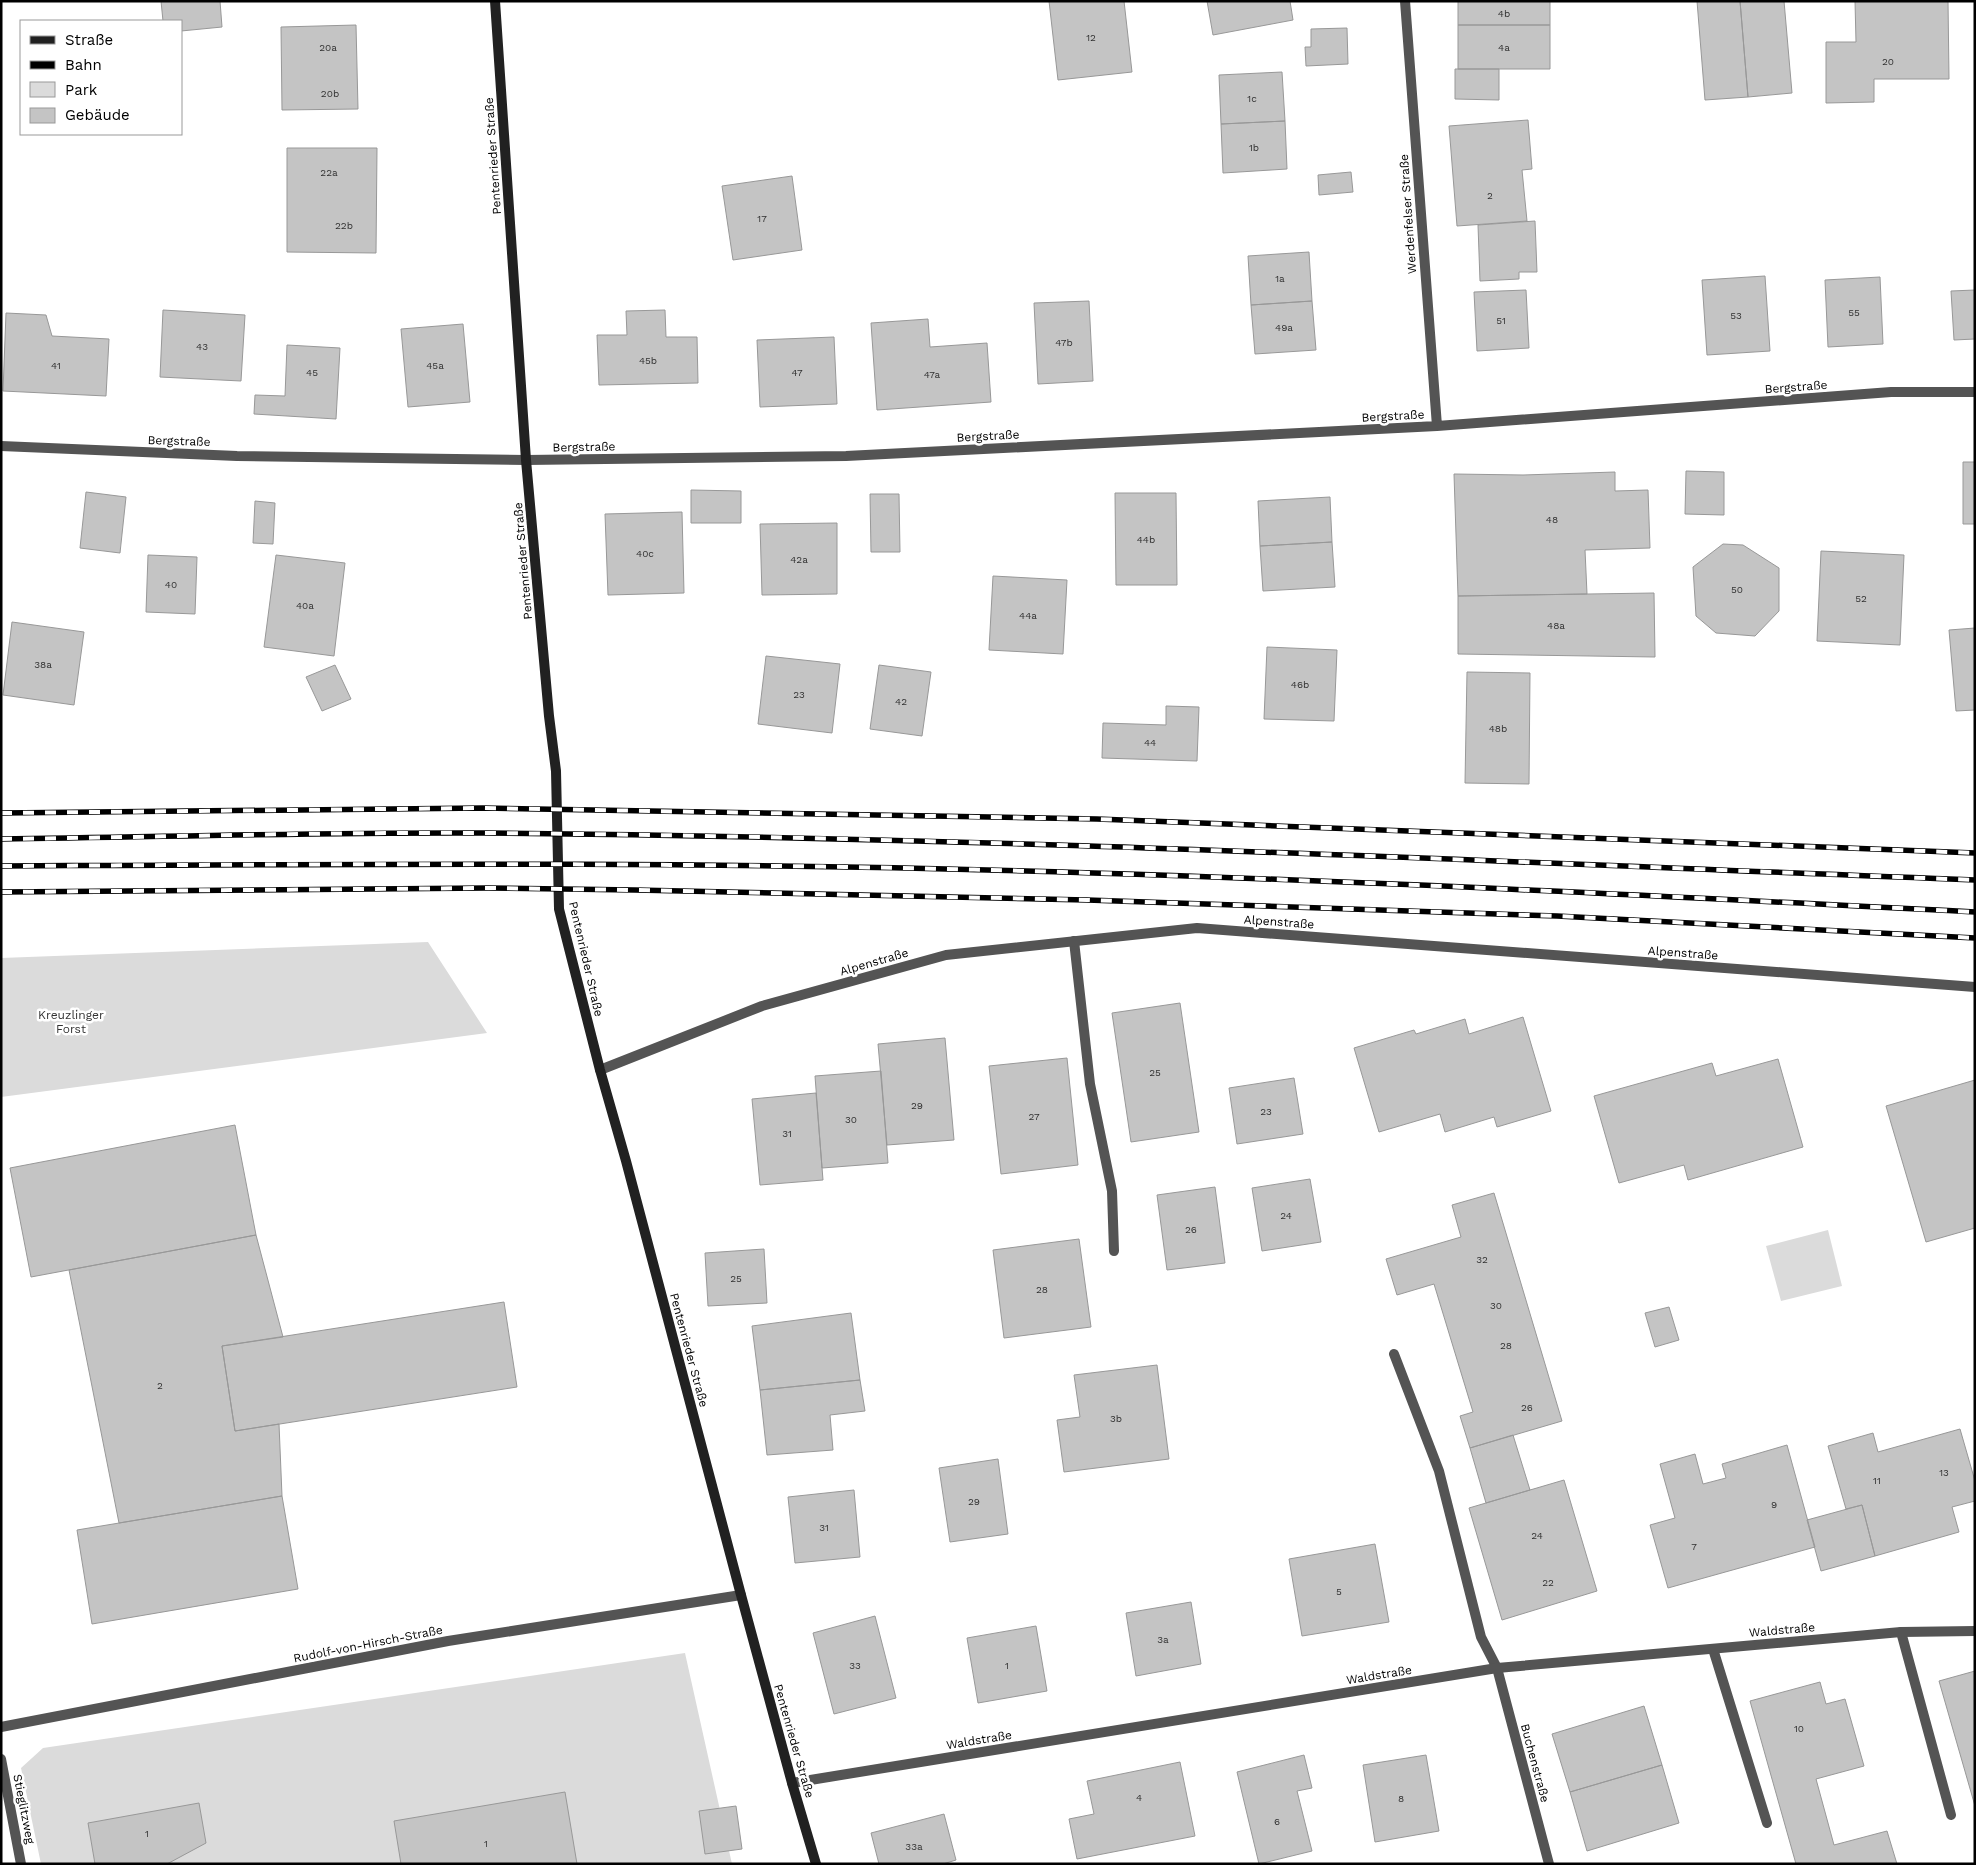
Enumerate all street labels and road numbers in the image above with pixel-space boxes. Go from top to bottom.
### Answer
street label: Pentenrieder Straße [482,97,504,215]
street label: Werdenfelser Straße [1397,153,1419,274]
street label: Bergstraße [1764,378,1828,396]
street label: Bergstraße [1361,407,1425,425]
street label: Bergstraße [956,427,1020,445]
street label: Bergstraße [147,433,211,449]
street label: Bergstraße [552,439,616,455]
street label: Pentenrieder Straße [511,502,535,620]
street label: Pentenrieder Straße [566,900,606,1018]
street label: Alpenstraße [1243,913,1315,931]
street label: Alpenstraße [1647,944,1719,962]
street label: Alpenstraße [838,946,910,978]
street label: Pentenrieder Straße [667,1291,711,1409]
street label: Waldstraße [1748,1620,1816,1640]
street label: Rudolf-von-Hirsch-Straße [292,1623,444,1665]
street label: Waldstraße [1345,1663,1413,1687]
street label: Pentenrieder Straße [771,1683,817,1800]
street label: Buchenstraße [1518,1722,1552,1804]
street label: Waldstraße [945,1728,1013,1752]
street label: Stieglitzweg [10,1773,38,1846]

